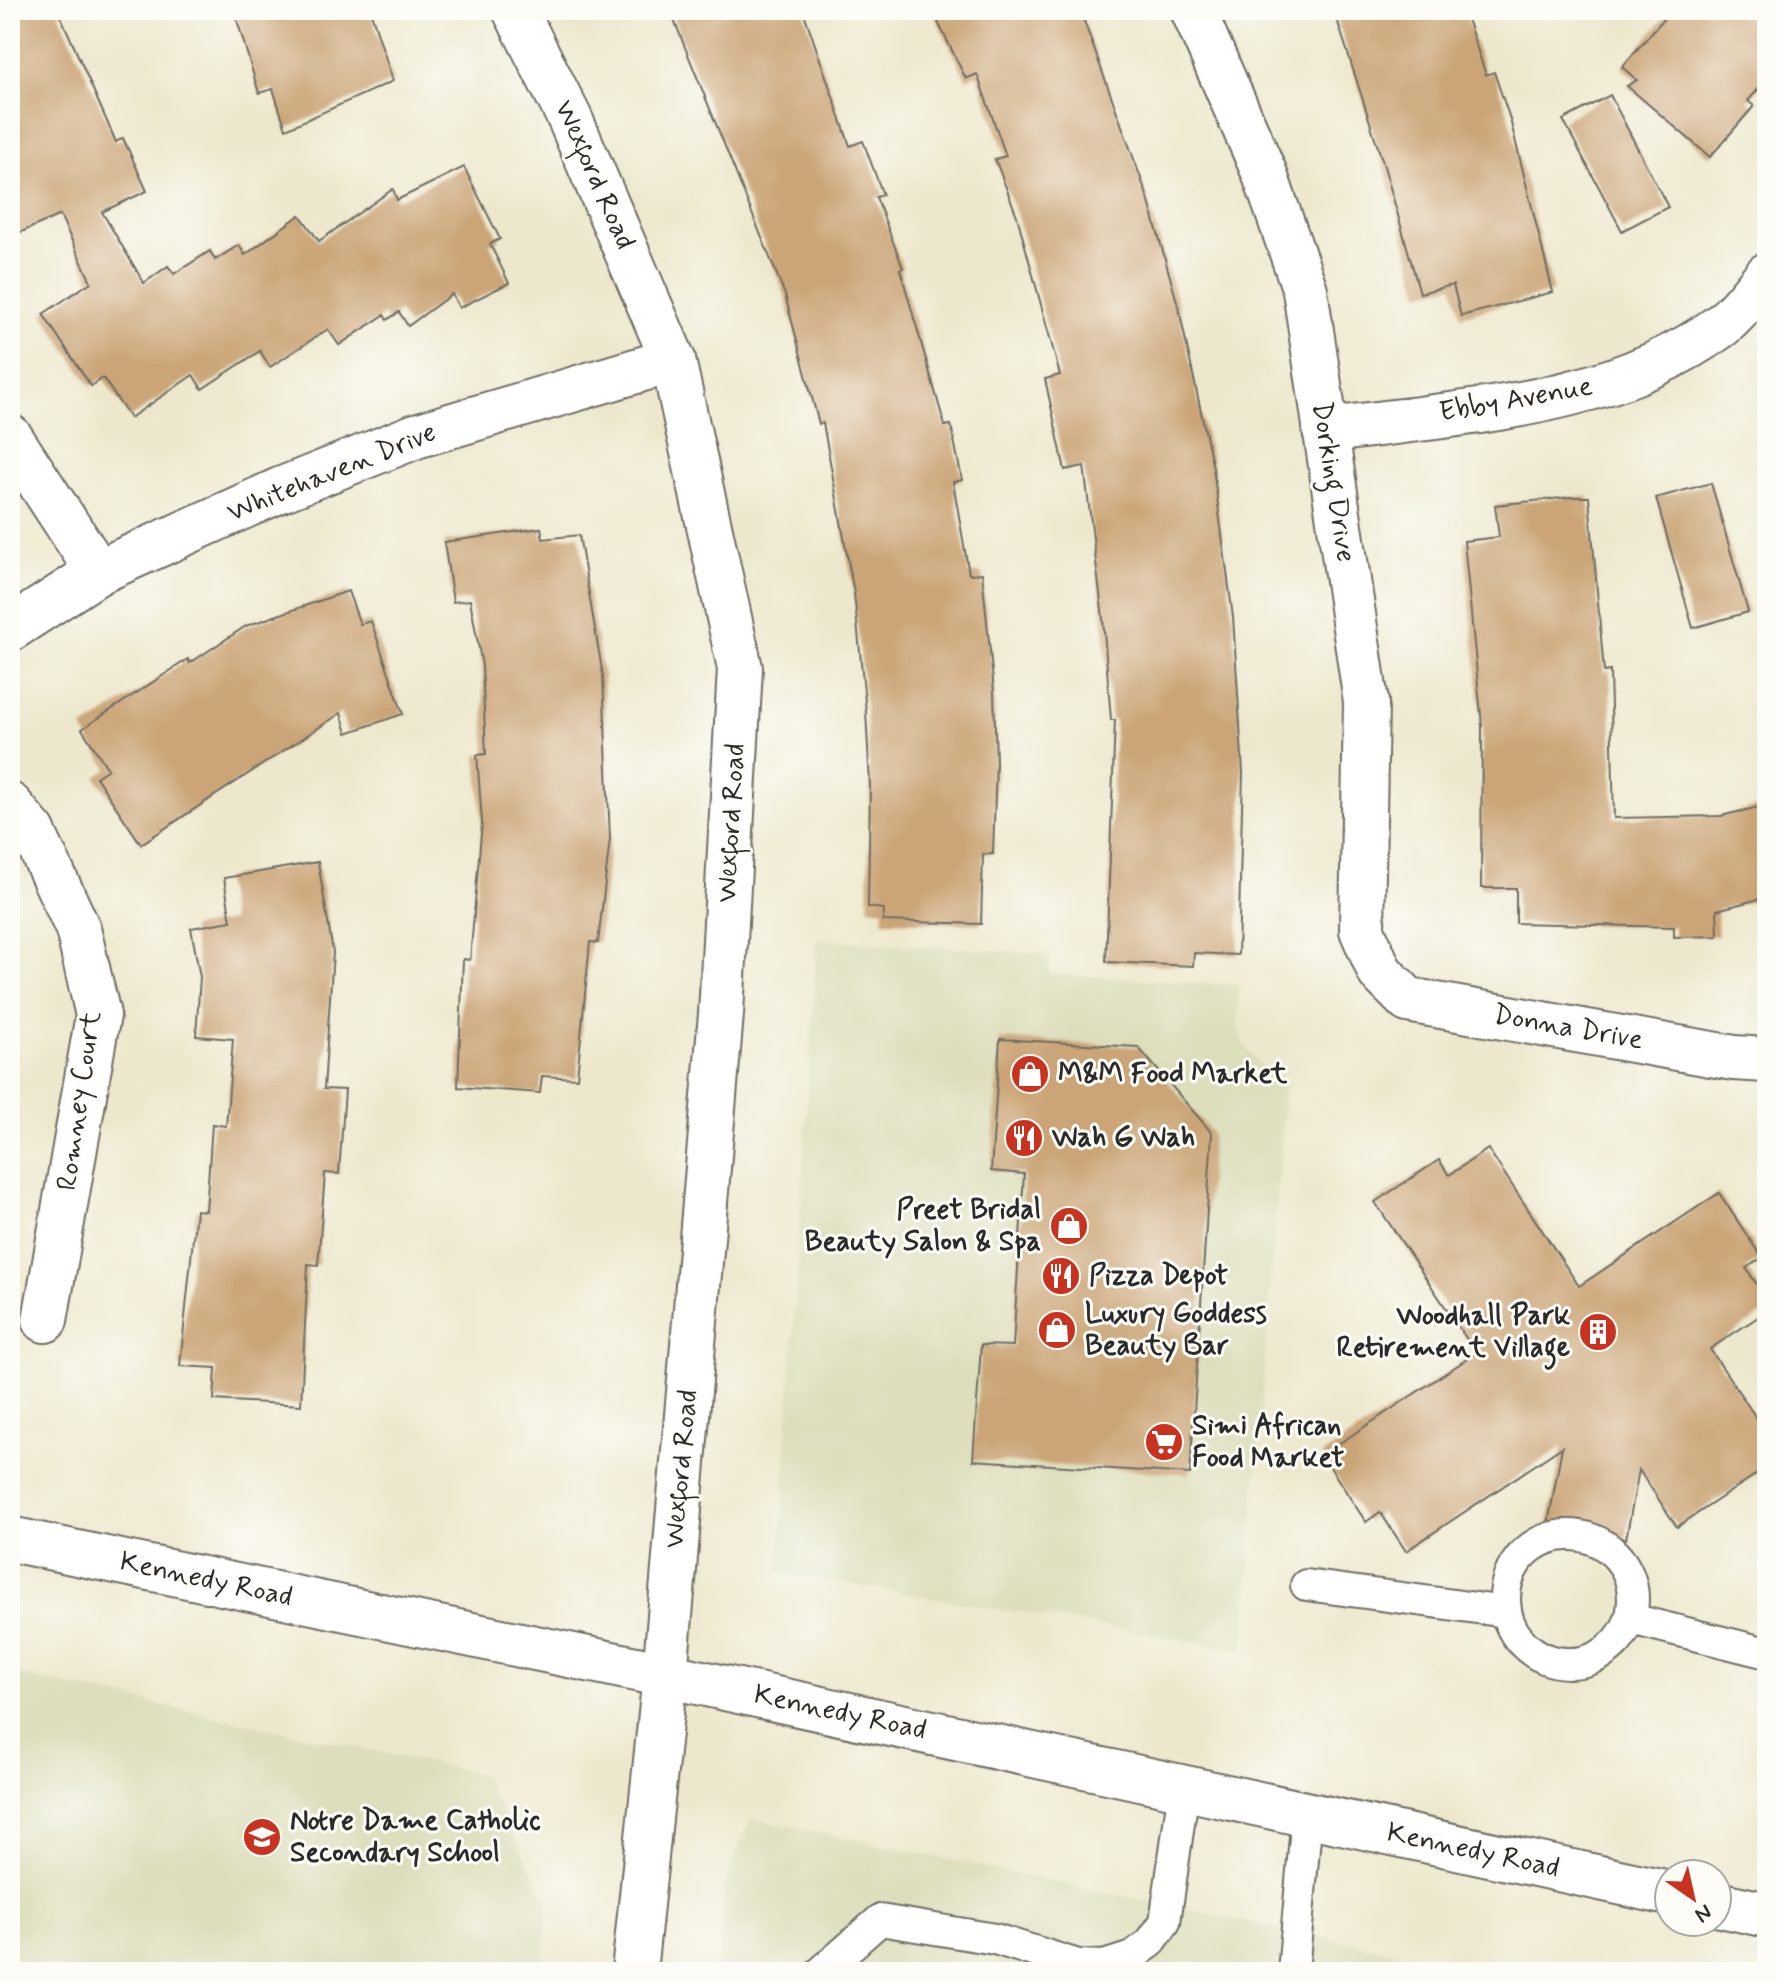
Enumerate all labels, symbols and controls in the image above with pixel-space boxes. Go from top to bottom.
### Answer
street label: Wexford Road [543,95,643,256]
street label: Ebby Avenue [1437,368,1595,432]
street label: Dorking Drive [1299,399,1364,565]
street label: Whitehaven Drive [222,414,442,532]
street label: Wexford Road [709,742,757,904]
street label: Donna Drive [1490,997,1646,1059]
street label: Romney Court [49,1009,111,1193]
shop icon: M&M Food Market [1009,1053,1051,1095]
place label: M&M Food Market [1058,1056,1288,1093]
restaurant icon: Wah G Wah [1003,1117,1045,1159]
place label: Wah G Wah [1052,1120,1195,1157]
place label: Preet Bridal Beauty Salon & Spa [805,1192,1041,1261]
shop icon: Preet Bridal Beauty Salon & Spa [1048,1205,1090,1247]
restaurant icon: Pizza Depot [1040,1255,1082,1297]
place label: Pizza Depot [1089,1258,1228,1295]
place label: Luxury Goddess Beauty Bar [1085,1296,1267,1365]
place label: Woodhall Park Retirement Village [1336,1298,1570,1370]
shop icon: Luxury Goddess Beauty Bar [1036,1309,1078,1351]
building icon: Woodhall Park Retirement Village [1577,1311,1619,1353]
street label: Wexford Road [657,1388,709,1550]
place label: Simi African Food Market [1192,1408,1344,1477]
supermarket icon: Simi African Food Market [1143,1421,1185,1463]
street label: Kennedy Road [116,1544,296,1616]
street label: Kennedy Road [750,1677,930,1749]
place label: Notre Dame Catholic Secondary School [290,1803,541,1872]
street label: Kennedy Road [1383,1815,1563,1887]
school or university icon: Notre Dame Catholic Secondary School [241,1816,283,1858]
north arrow [1653,1858,1733,1938]
text: N [1689,1897,1717,1929]

